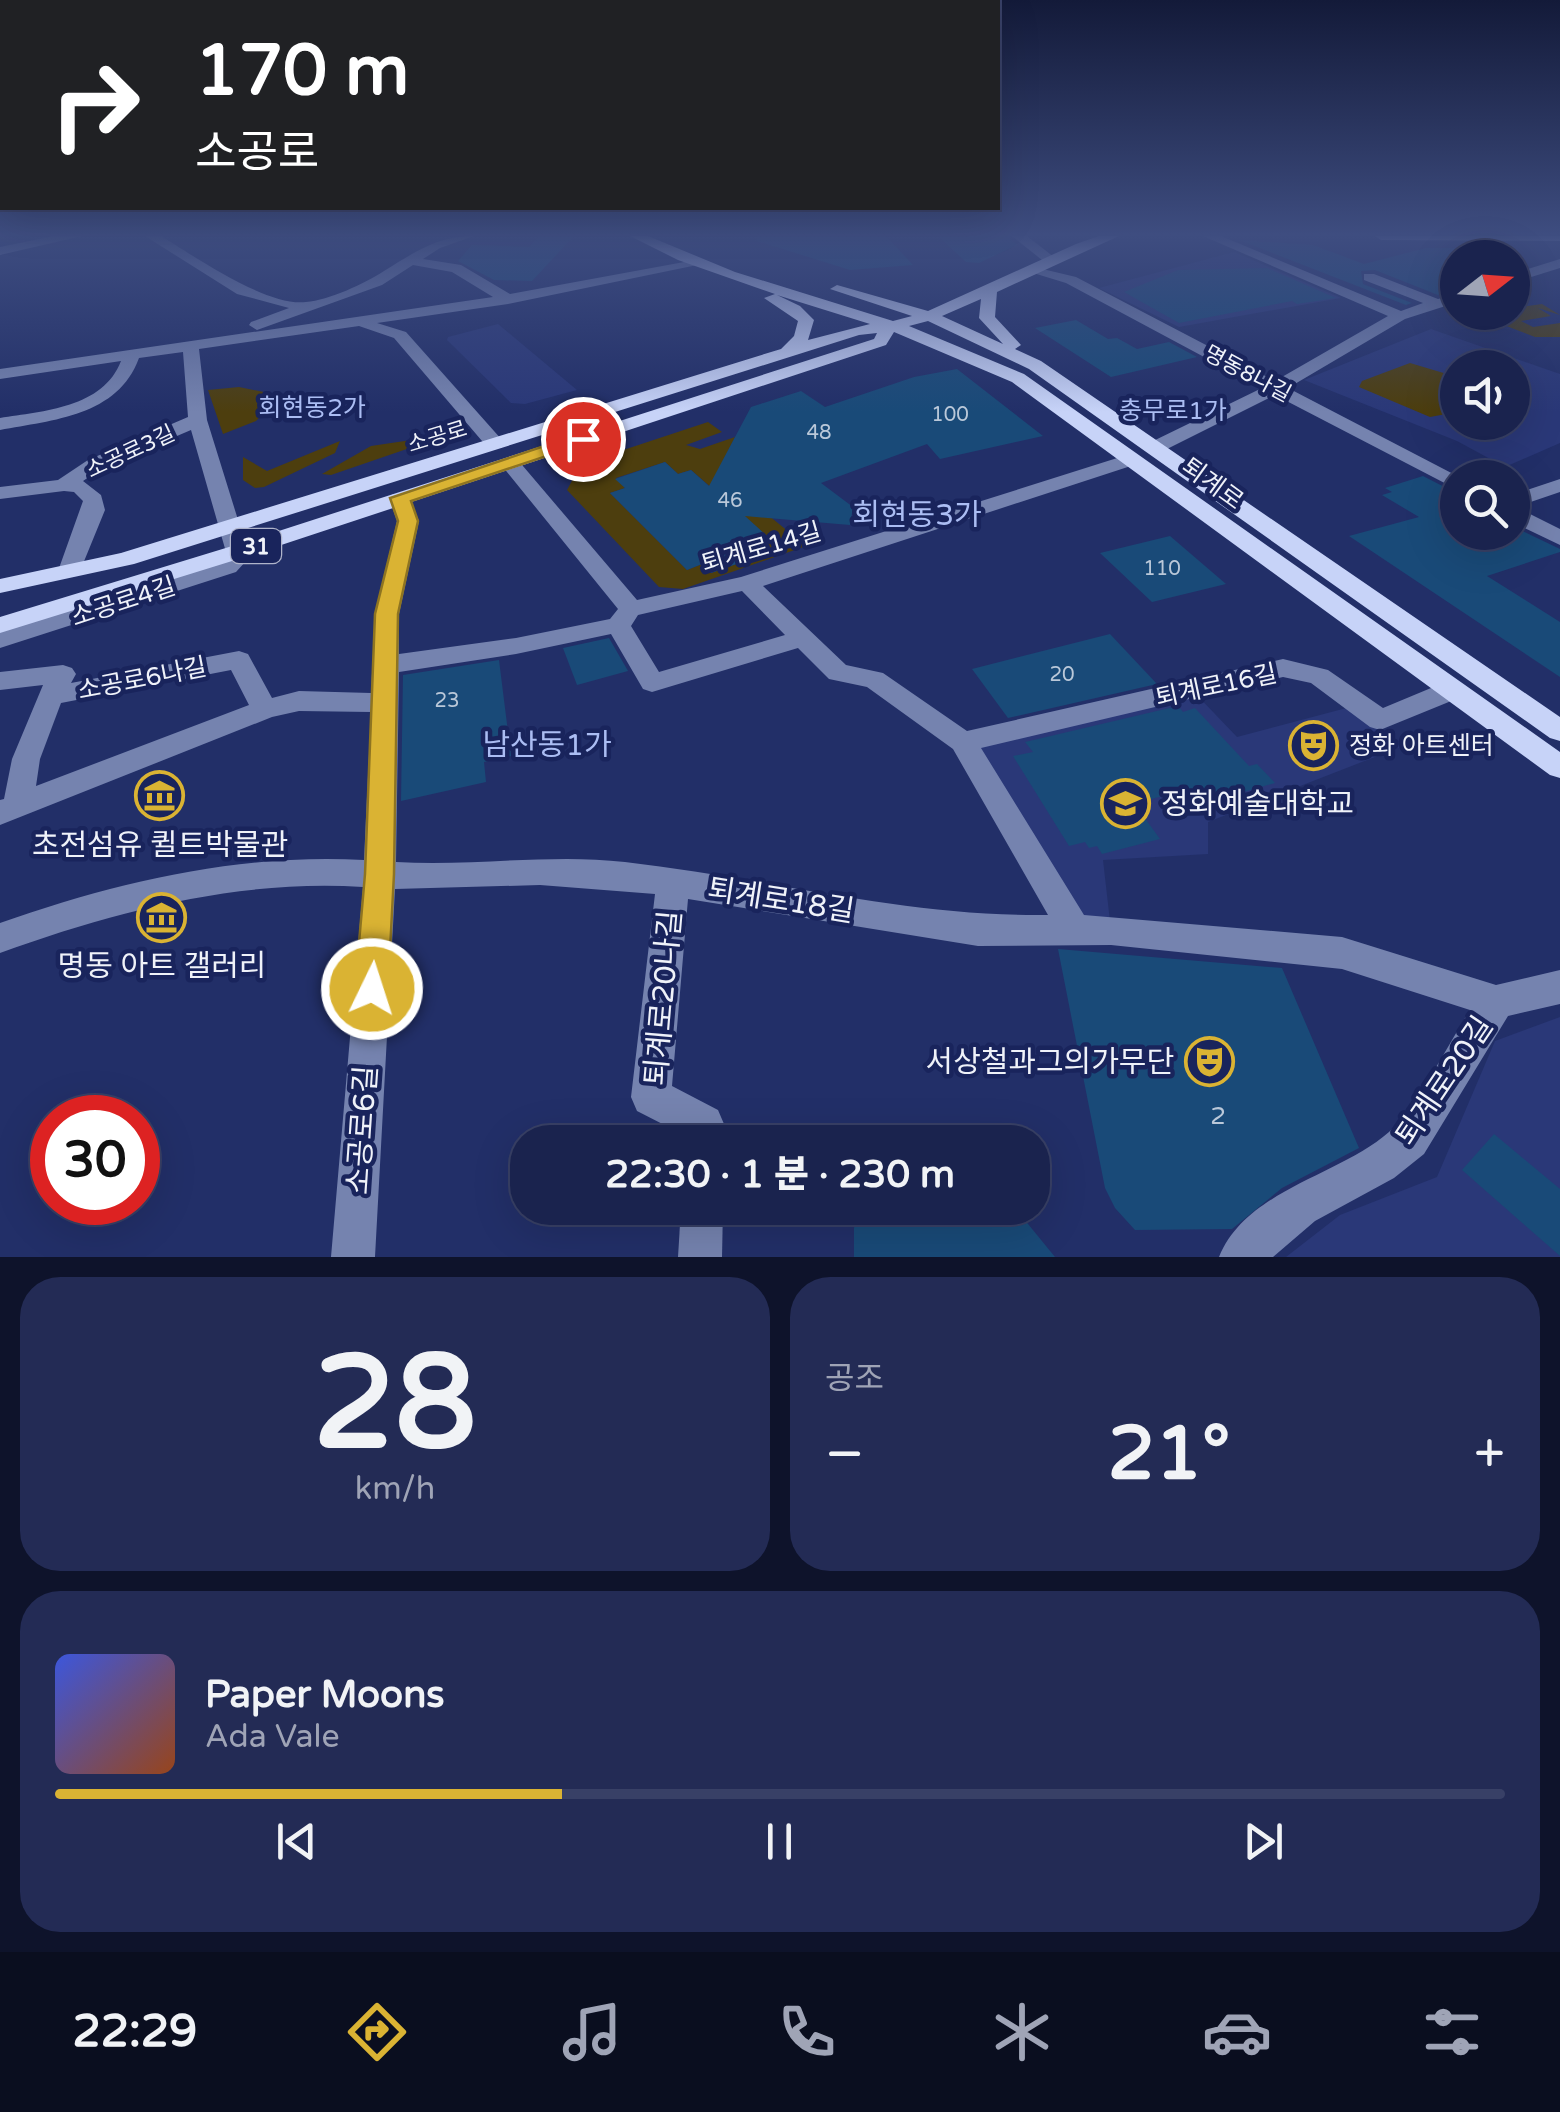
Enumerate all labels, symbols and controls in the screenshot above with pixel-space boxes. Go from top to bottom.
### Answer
text: 170 m [195,30,409,114]
icon: right [30,40,160,170]
text: 소공로 [195,126,319,180]
north arrow [1440,240,1530,330]
map controls [1440,240,1530,550]
street label: 명동8나길 [1200,340,1295,408]
button: sound [1440,350,1530,440]
district label: 회현동2가 [258,393,366,423]
district label: 충무로1가 [1119,396,1227,426]
pin [541,397,626,482]
house number: 100 [931,403,969,427]
icon: arrive [556,412,611,467]
street label: 소공로 [404,416,470,458]
street label: 소공로3길 [82,420,179,484]
house number: 48 [806,421,832,445]
street label: 퇴계로 [1176,451,1249,516]
button: search [1440,460,1530,550]
house number: 46 [717,489,743,513]
district label: 회현동3가 [852,497,982,534]
street label: 퇴계로14길 [698,517,825,579]
road number: 31 [231,529,281,563]
house number: 110 [1143,557,1181,581]
street label: 소공로4길 [67,571,179,633]
street label: 소공로6나길 [75,652,209,706]
street label: 퇴계로16길 [1153,658,1280,713]
house number: 20 [1049,663,1075,687]
house number: 23 [434,689,460,713]
theatre icon: 정화 아트센터 [1288,719,1340,771]
district label: 남산동1가 [482,727,612,764]
place label: 정화 아트센터 [1349,731,1494,761]
museum icon: 초전섬유 퀼트박물관 [134,770,186,822]
school or university icon: 정화예술대학교 [1100,778,1152,830]
place label: 정화예술대학교 [1161,786,1354,823]
place label: 초전섬유 퀼트박물관 [32,827,288,864]
street label: 퇴계로18길 [705,871,857,930]
museum icon: 명동 아트 갤러리 [136,891,188,943]
street label: 퇴계로20나길 [637,909,690,1087]
position arrow [320,937,424,1041]
place label: 명동 아트 갤러리 [58,948,266,985]
street label: 퇴계로20길 [1388,1010,1501,1153]
theatre icon: 서상철과그의가무단 [1183,1036,1235,1088]
place label: 서상철과그의가무단 [926,1044,1174,1081]
street label: 소공로6길 [340,1064,385,1196]
speed limit sign: 30 [30,1095,160,1225]
house number: 2 [1210,1101,1226,1131]
text: 22:30 · 1 분 · 230 m [605,1152,955,1198]
text: 28 [313,1327,477,1483]
text: 공조 [825,1360,884,1398]
text: 21° [1108,1409,1230,1499]
text: − [825,1422,864,1488]
text: + [1474,1422,1505,1488]
text: km/h [355,1470,435,1508]
text: Paper Moons [205,1672,445,1718]
text: Ada Vale [205,1718,340,1756]
icon: previous [269,1814,324,1869]
icon: pause [752,1814,807,1869]
icon: next [1236,1814,1291,1869]
icon: directions [342,1997,412,2067]
icon: music [557,1997,627,2067]
icon: phone [772,1997,842,2067]
icon: climate [987,1997,1057,2067]
icon: car [1202,1997,1272,2067]
icon: filters [1417,1997,1487,2067]
text: 22:29 [73,2005,197,2059]

